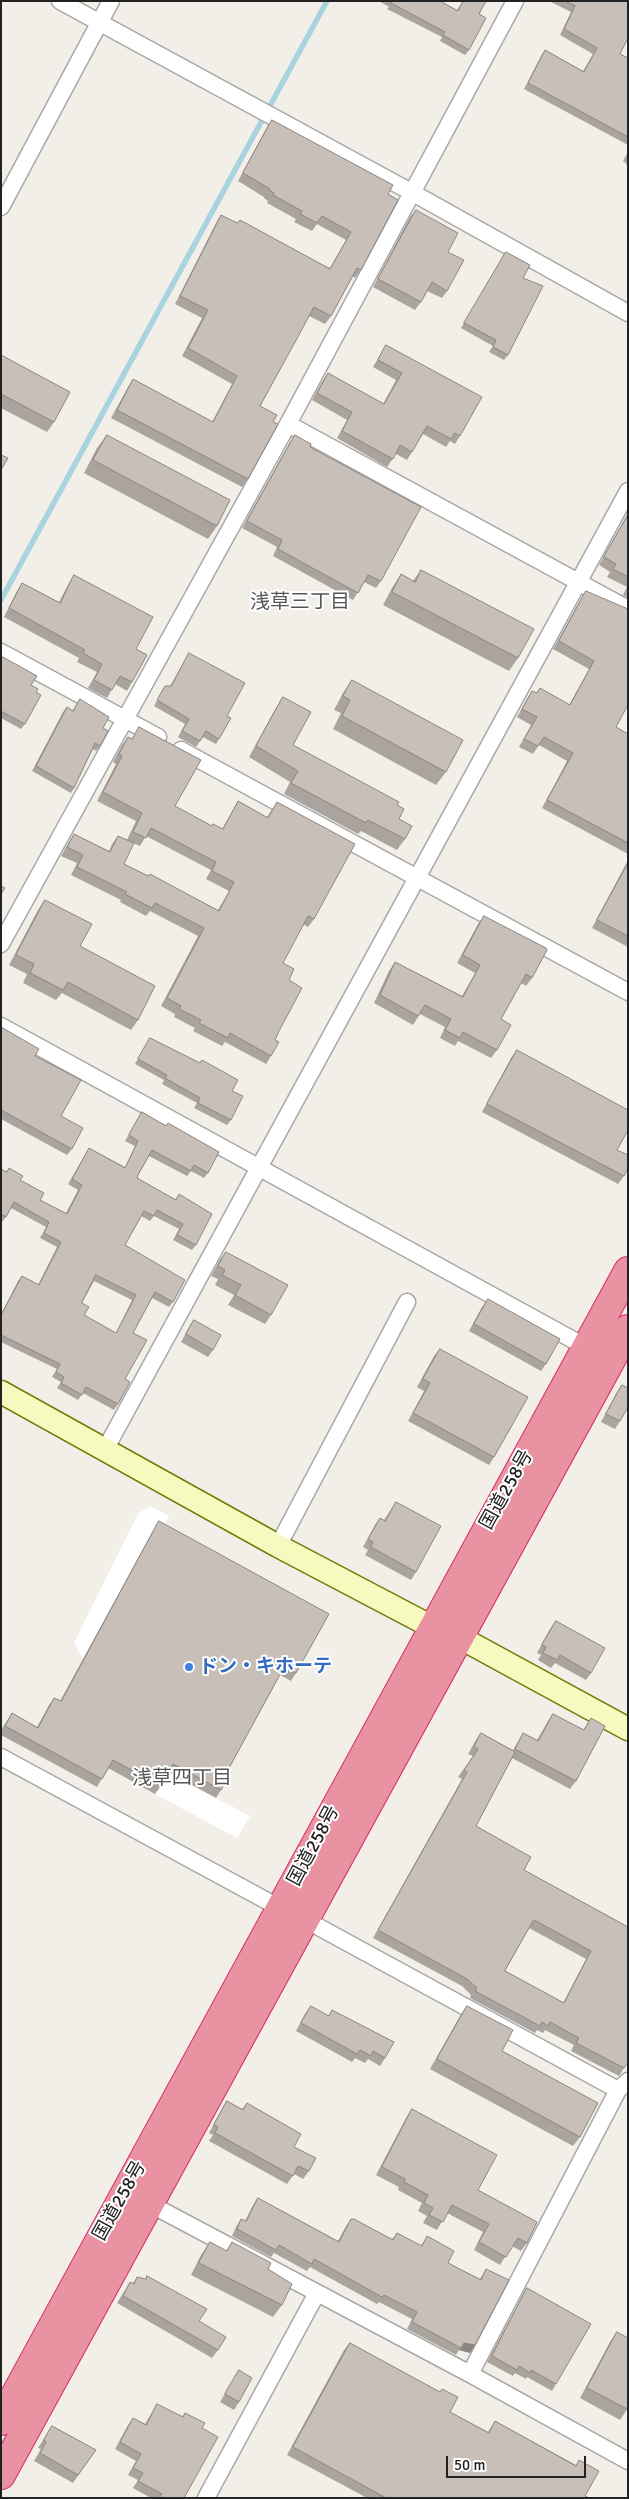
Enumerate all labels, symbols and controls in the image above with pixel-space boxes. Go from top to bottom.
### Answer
district label: 浅草三丁目 [250,591,350,615]
street label: 国道258号 [476,1446,538,1534]
place label: ドン・キホーテ [199,1656,332,1678]
marker: ドン・キホーテ [183,1661,195,1673]
district label: 浅草四丁目 [132,1767,232,1791]
street label: 国道258号 [283,1802,345,1890]
street label: 国道258号 [89,2157,151,2245]
scale bar [449,2446,589,2478]
text: 50 m [454,2456,485,2474]

